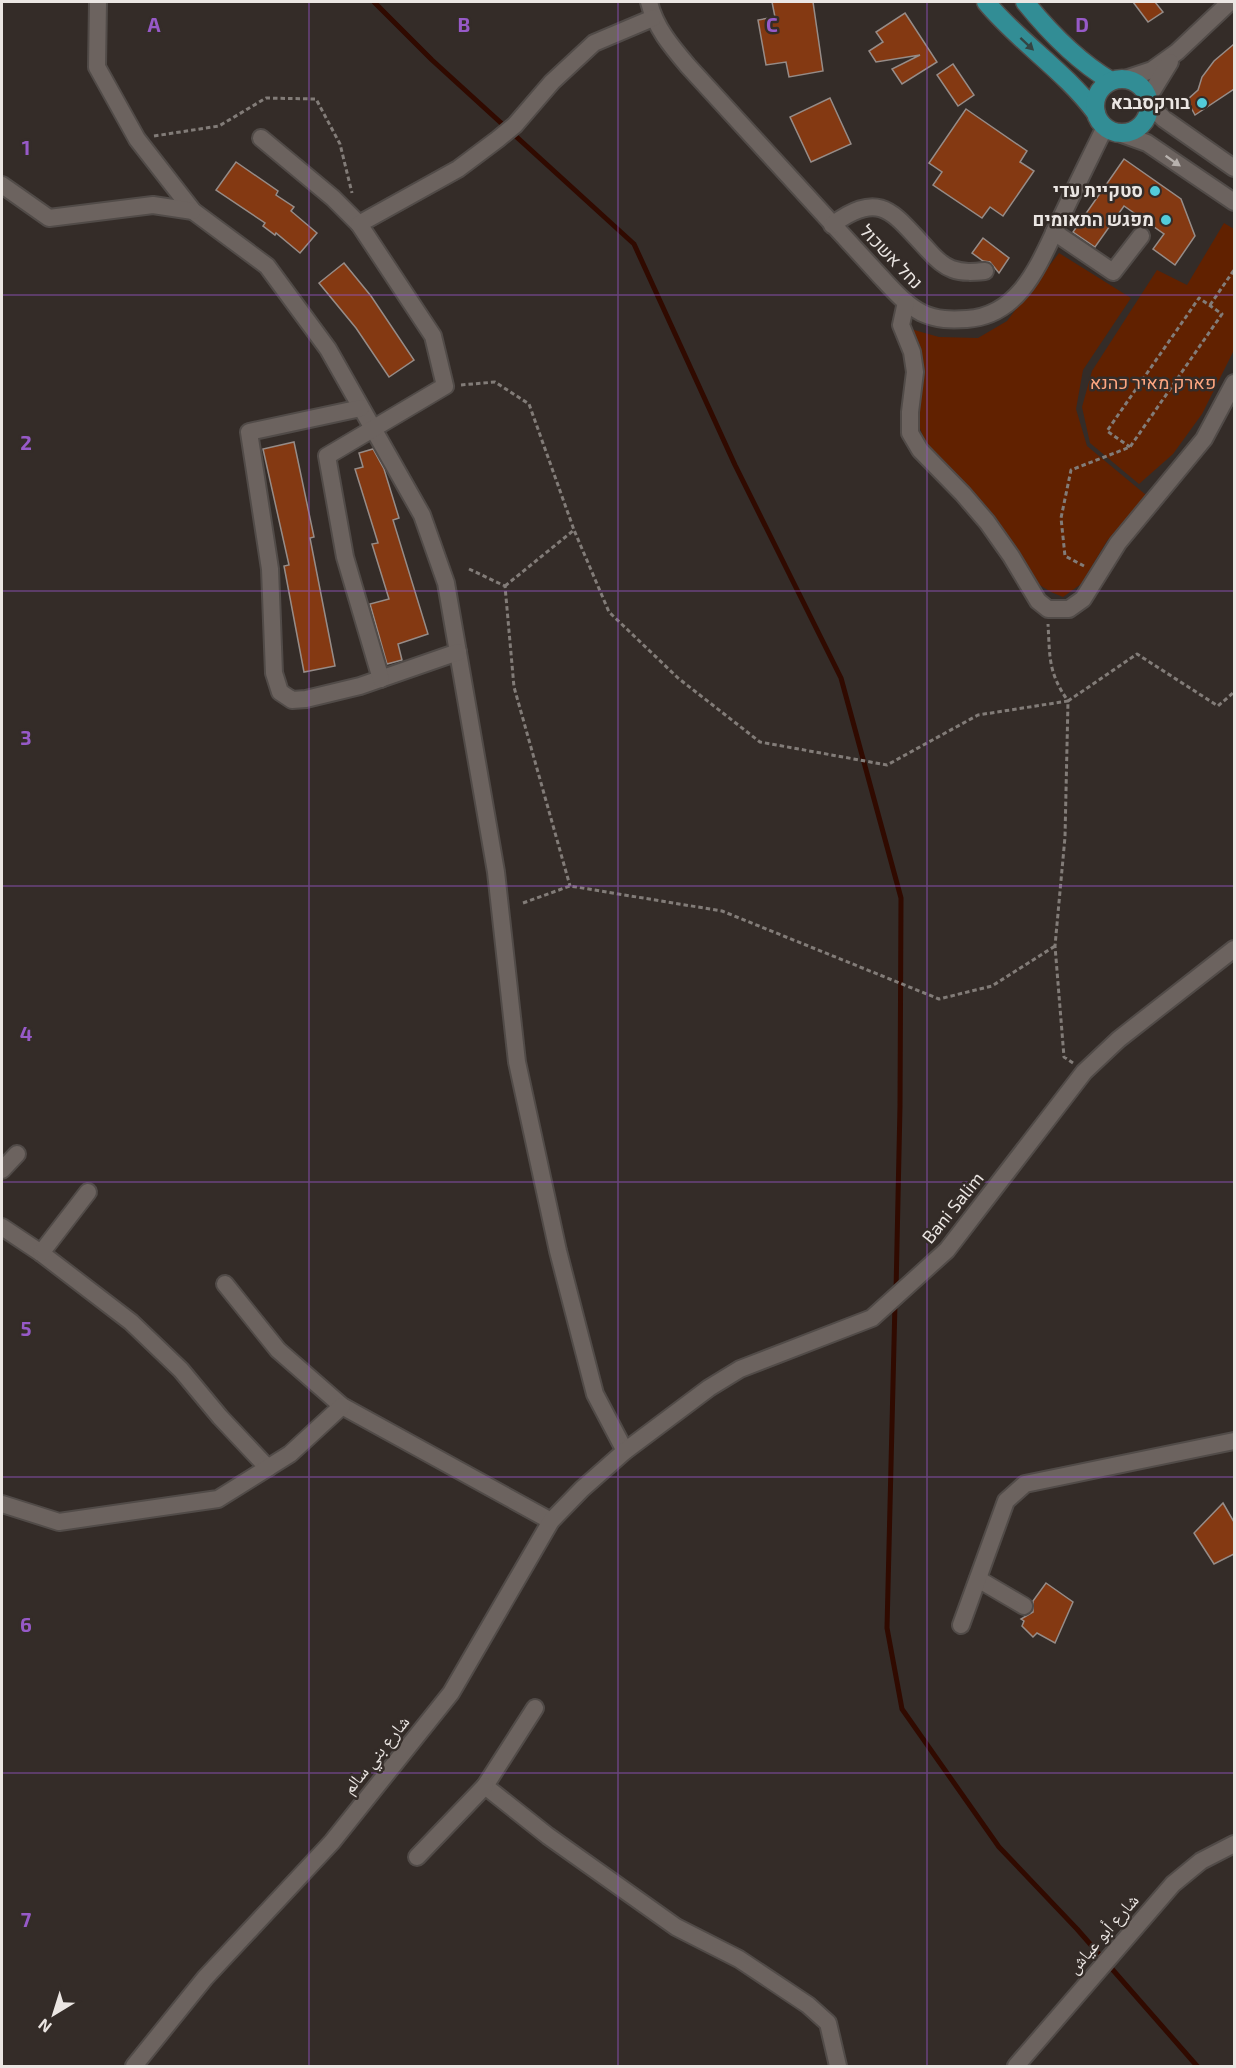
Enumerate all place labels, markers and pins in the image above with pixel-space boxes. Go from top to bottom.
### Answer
place label: בורקסבבא [1111,91,1190,113]
marker: בורקסבבא [1195,96,1209,110]
place label: סטקיית עדי [1053,179,1143,201]
marker: סטקיית עדי [1148,184,1162,198]
place label: מפגש התאומים [1033,208,1154,230]
marker: מפגש התאומים [1159,213,1173,227]

